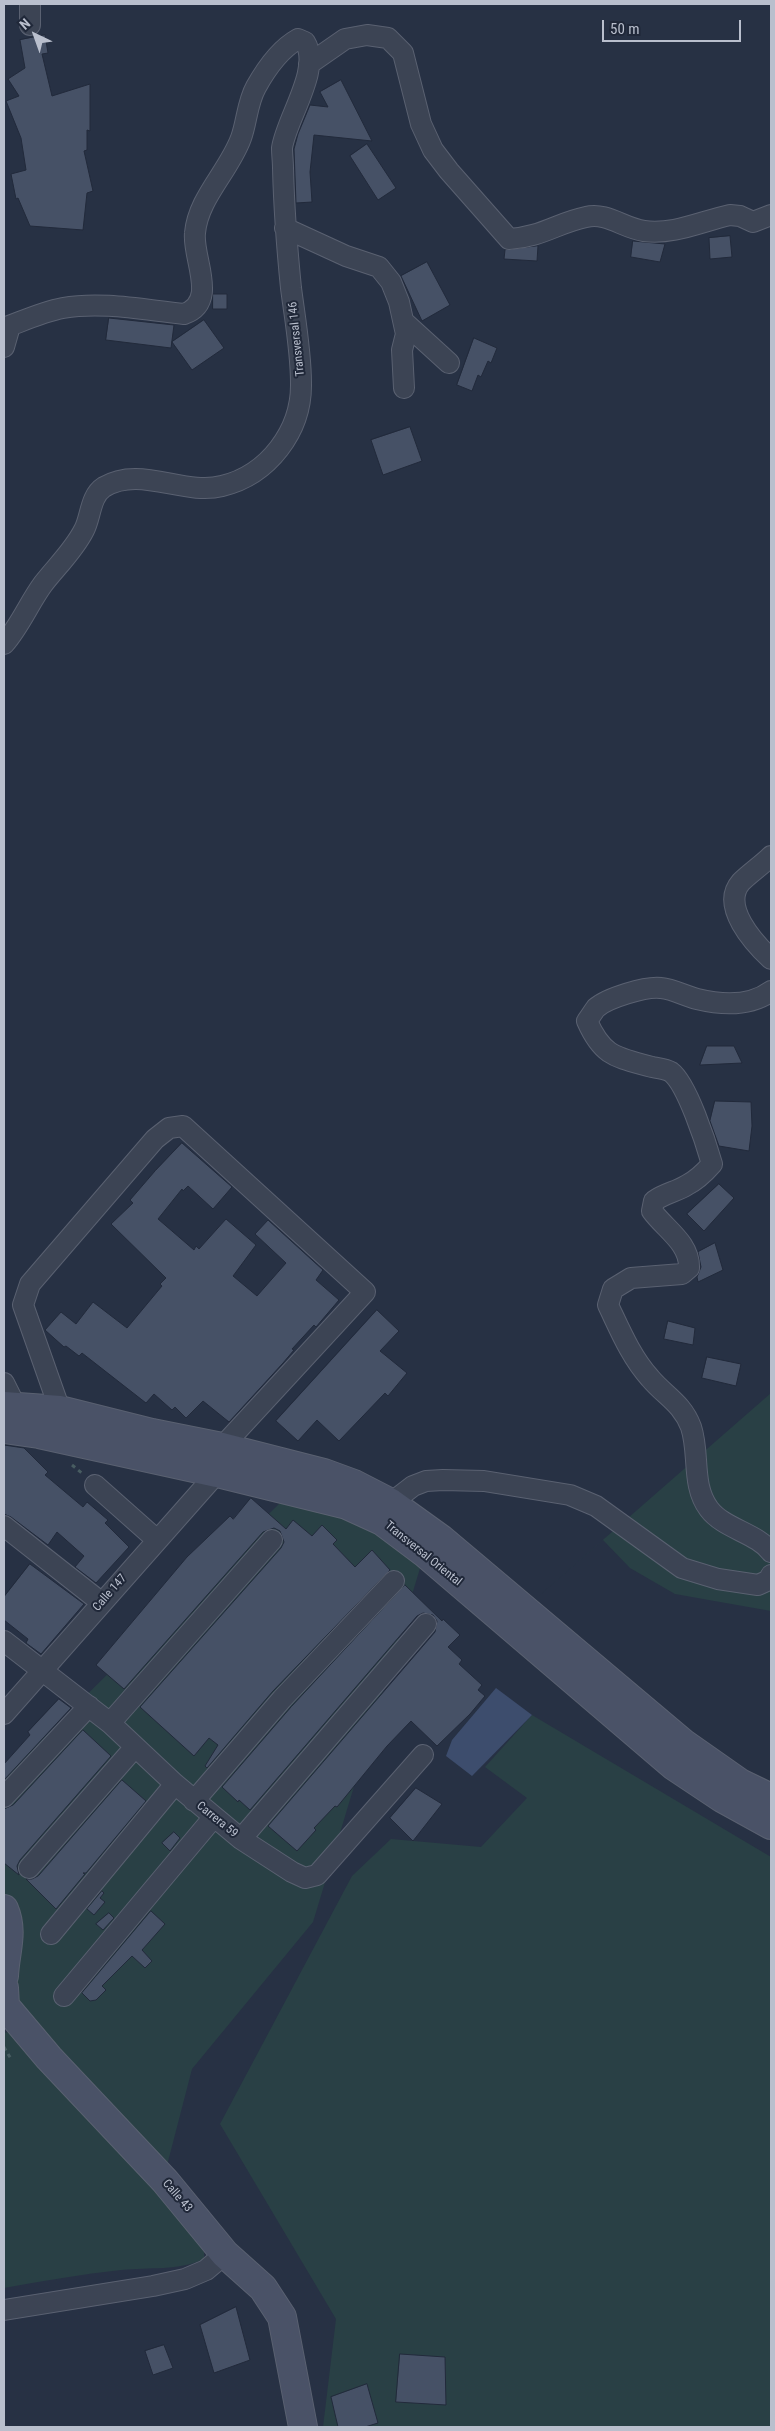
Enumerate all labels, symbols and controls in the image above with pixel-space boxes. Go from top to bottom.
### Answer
north arrow [10,10,60,60]
scale bar [605,10,744,42]
text: N [16,15,33,33]
text: 50 m [610,20,640,38]
street label: Transversal 146 [286,301,308,377]
street label: Transversal Oriental [382,1519,464,1589]
street label: Calle 147 [90,1572,130,1614]
street label: Carrera 59 [193,1799,241,1841]
street label: Calle 43 [159,2177,195,2215]

